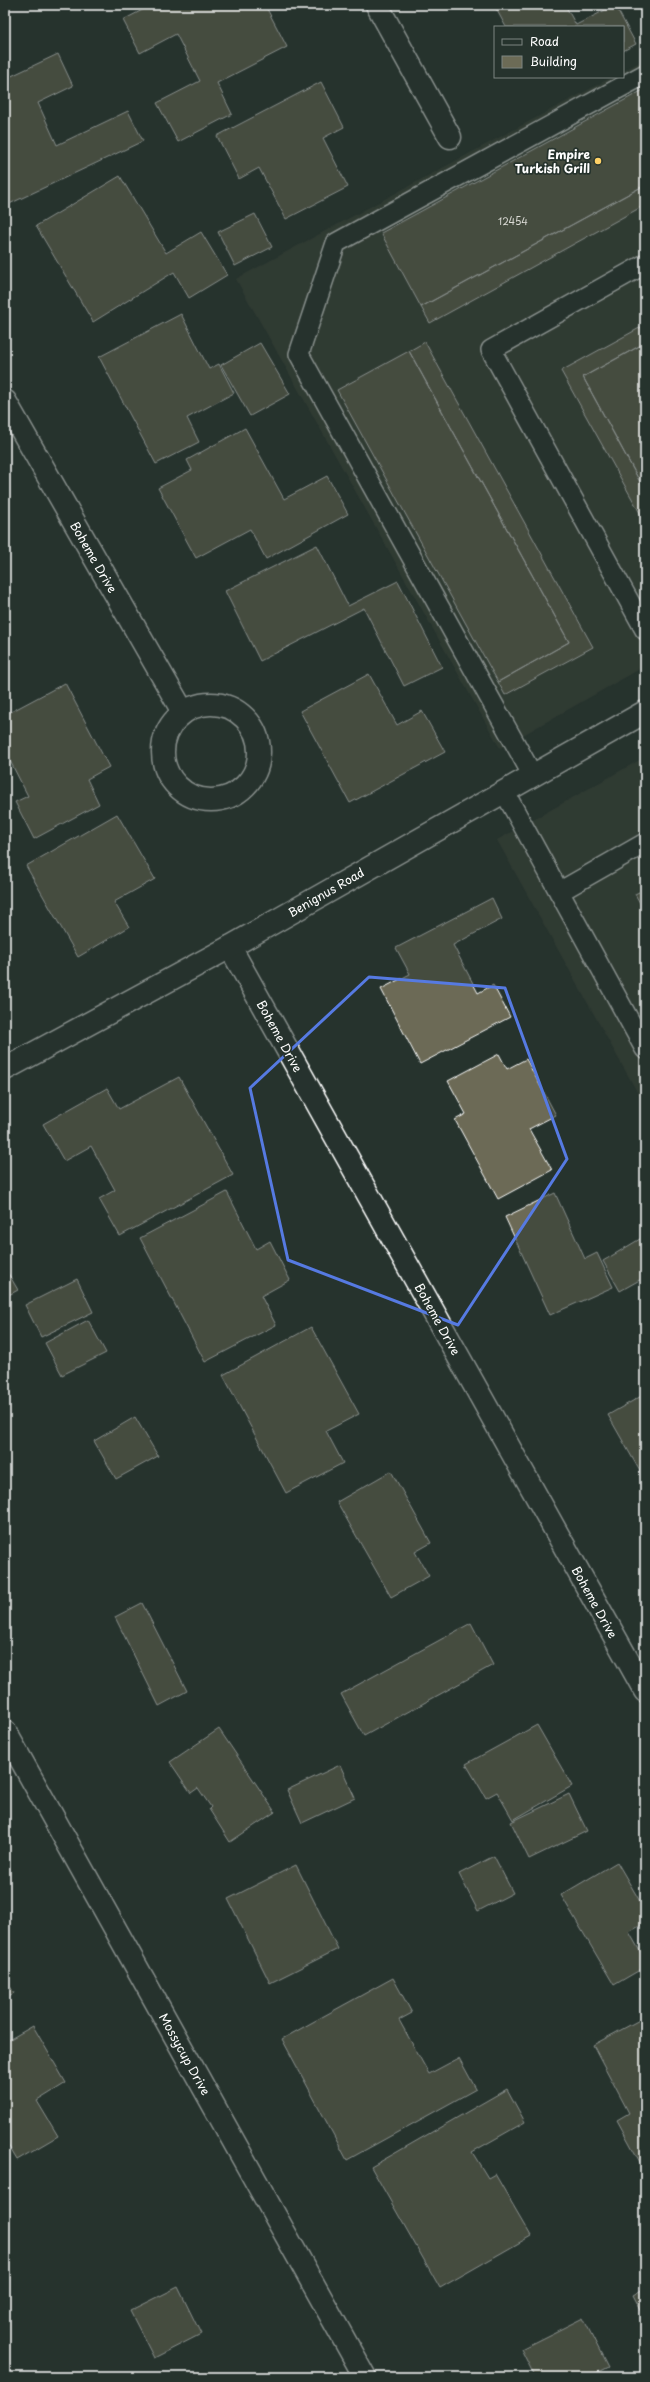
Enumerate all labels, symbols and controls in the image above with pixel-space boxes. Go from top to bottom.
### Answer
legend [494,26,624,78]
text: Road [530,32,559,50]
text: Building [530,52,577,70]
place label: Empire Turkish Grill [515,145,590,177]
marker: Empire Turkish Grill [593,156,603,166]
house number: 12454 [498,213,528,228]
street label: Boheme Drive [66,518,122,596]
street label: Benignus Road [285,863,367,921]
street label: Boheme Drive [253,997,307,1075]
street label: Boheme Drive [411,1280,465,1358]
street label: Boheme Drive [568,1563,622,1641]
street label: Mossycup Drive [155,2010,215,2098]

